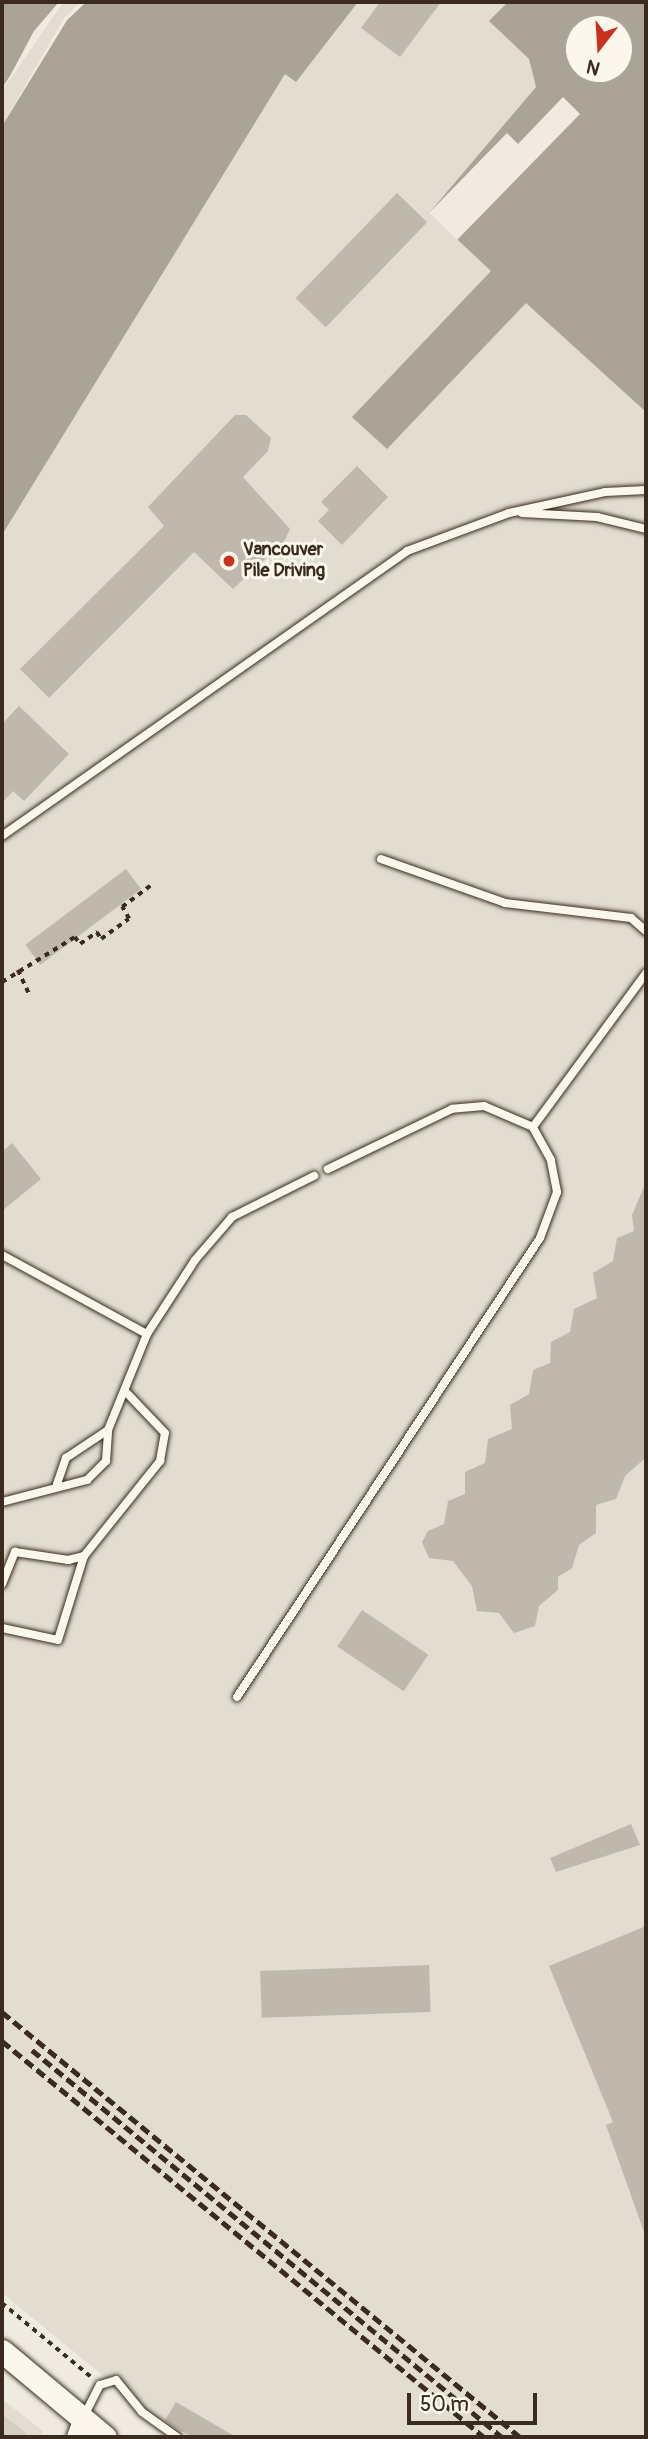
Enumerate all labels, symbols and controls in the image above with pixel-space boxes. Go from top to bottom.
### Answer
north arrow [564,14,634,84]
text: N [584,54,603,81]
place label: Vancouver Pile Driving [243,540,325,582]
marker: Vancouver Pile Driving [221,553,237,569]
scale bar [410,2380,540,2424]
text: 50 m [420,2391,469,2418]

